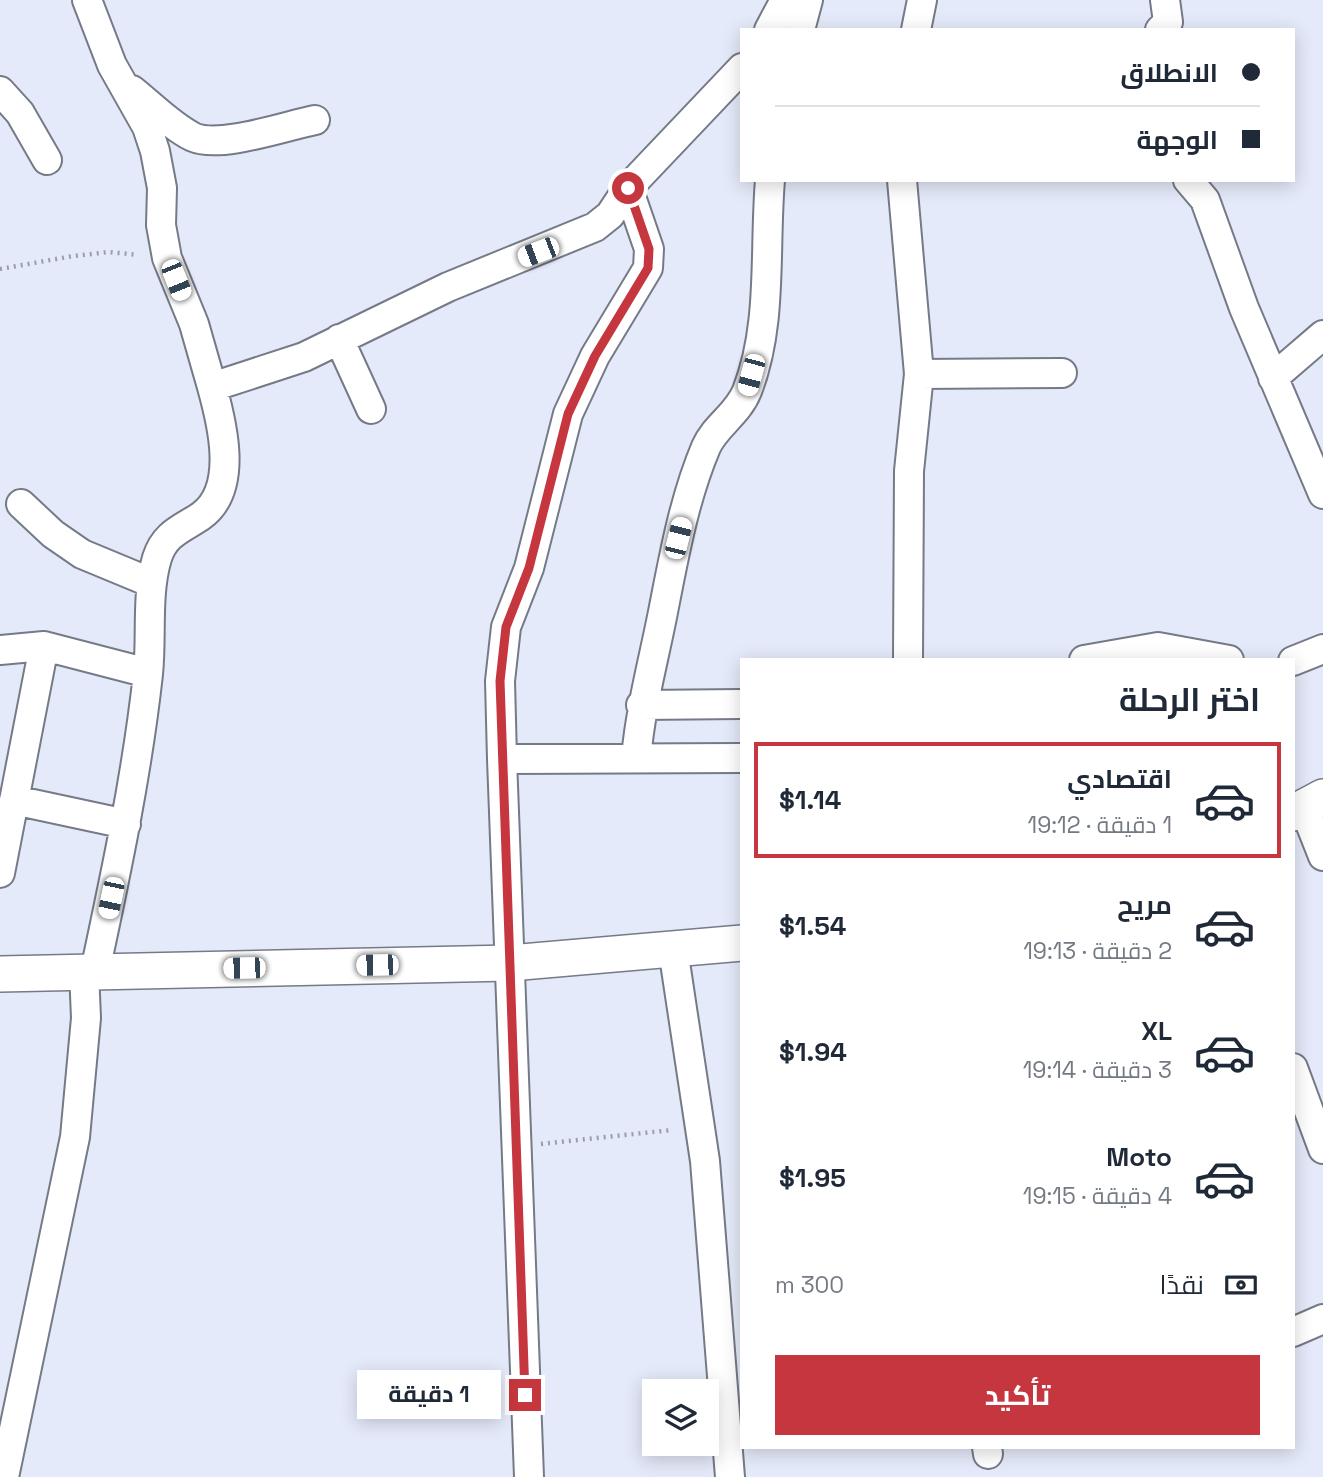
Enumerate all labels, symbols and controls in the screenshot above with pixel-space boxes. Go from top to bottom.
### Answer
text: الانطلاق [1120,56,1218,90]
text: الوجهة [1137,123,1218,157]
route start [612,172,644,204]
car [515,235,562,269]
car [159,257,194,303]
car [736,352,767,398]
car [663,515,694,561]
text: اختر الرحلة [1119,680,1260,720]
text: اقتصادي [1067,762,1172,796]
icon: car [1193,769,1256,832]
text: $1.14 [779,783,841,817]
text: 1 دقيقة · 19:12 [1028,810,1172,840]
car [97,875,126,921]
text: مريح [1117,888,1172,922]
icon: car [1193,895,1256,958]
text: $1.54 [779,909,846,943]
text: 2 دقيقة · 19:13 [1023,936,1172,966]
car [356,954,399,976]
car [223,957,266,979]
text: XL [1141,1014,1172,1048]
icon: car [1193,1021,1256,1084]
text: $1.94 [779,1035,847,1069]
text: 3 دقيقة · 19:14 [1023,1055,1172,1085]
text: Moto [1106,1140,1172,1174]
icon: car [1193,1147,1256,1210]
text: $1.95 [779,1161,846,1195]
text: 4 دقيقة · 19:15 [1023,1181,1172,1211]
icon: cash [1222,1266,1260,1304]
text: نقدًا [1160,1268,1204,1302]
text: 300 m [775,1270,844,1300]
button: تأكيد [775,1355,1260,1435]
callout: 1 دقيقة [357,1370,500,1420]
text: 1 دقيقة [388,1379,470,1409]
route end [509,1379,541,1411]
map controls [642,1379,719,1456]
button: layers [642,1379,719,1456]

